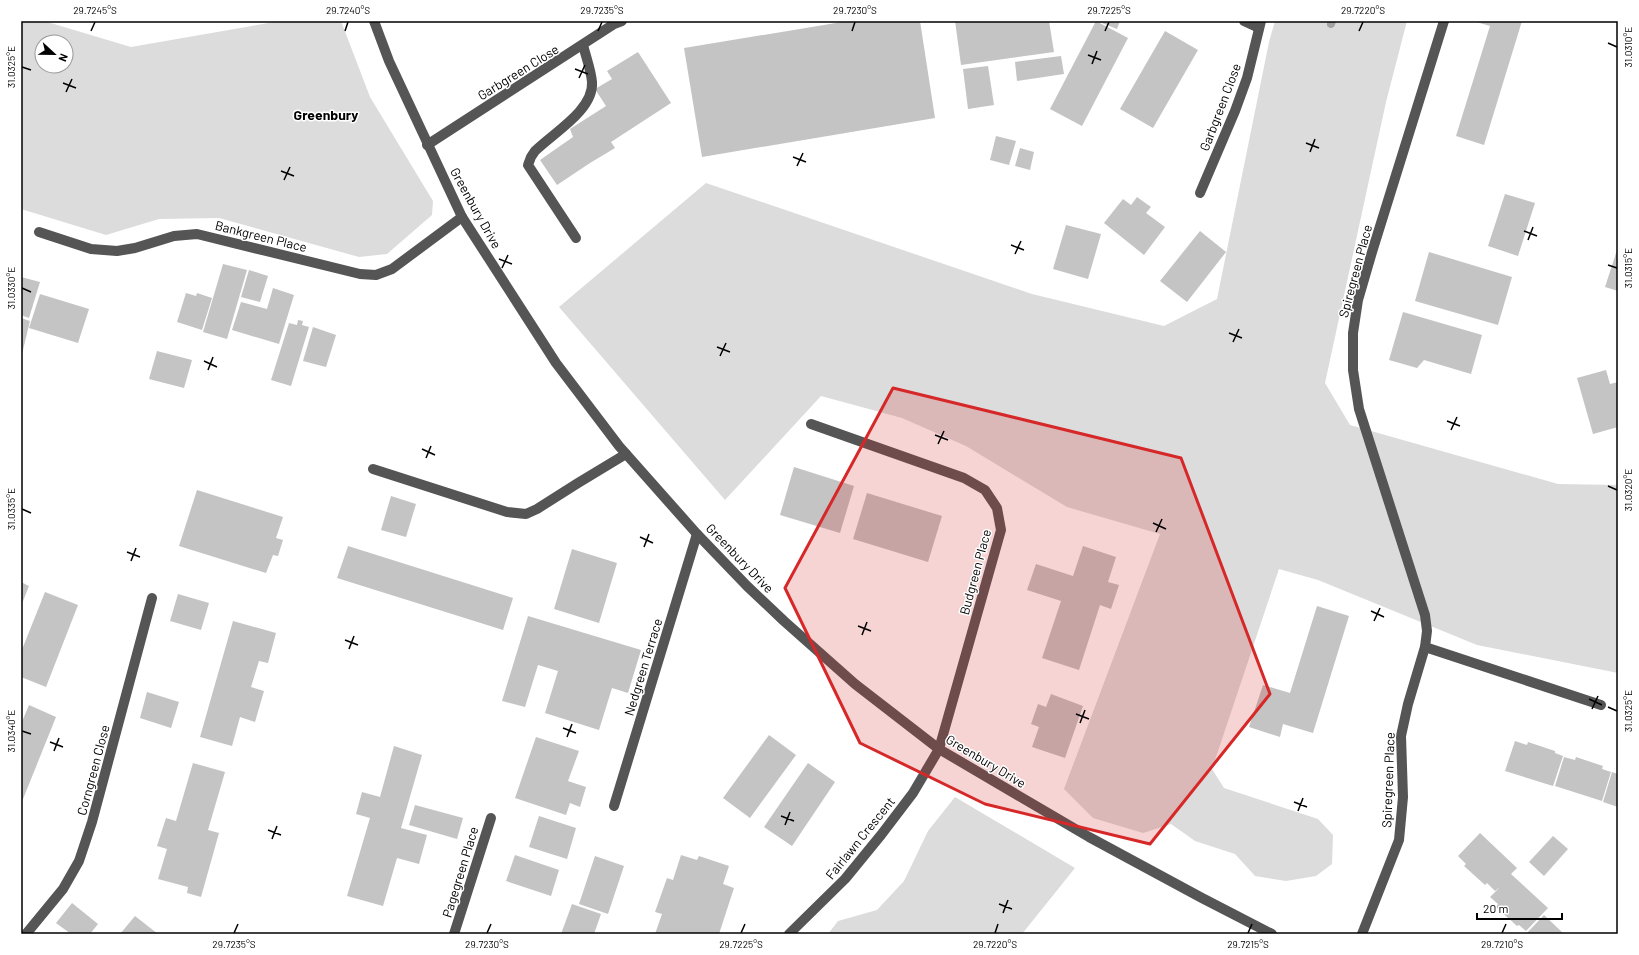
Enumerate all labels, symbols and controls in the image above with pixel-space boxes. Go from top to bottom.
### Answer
text: 29.7245°S [73,4,117,16]
text: 29.7240°S [326,4,370,16]
text: 29.7235°S [580,4,624,16]
text: 29.7230°S [833,4,877,16]
text: 29.7225°S [1087,4,1131,16]
text: 29.7220°S [1341,4,1385,16]
text: 31.0310°E [1622,27,1634,67]
north arrow [34,34,74,74]
street label: Garbgreen Close [474,41,562,103]
text: 31.0325°E [5,46,17,88]
text: N [56,52,71,64]
street label: Garbgreen Close [1196,61,1244,153]
district label: Greenbury [294,106,358,123]
street label: Greenbury Drive [447,165,505,251]
street label: Bankgreen Place [213,217,309,255]
street label: Spiregreen Place [1335,223,1375,319]
text: 31.0315°E [1622,248,1634,288]
text: 31.0330°E [5,267,17,309]
text: 31.0320°E [1622,469,1634,511]
text: 31.0335°E [5,488,17,530]
street label: Greenbury Drive [703,520,777,596]
street label: Budgreen Place [956,527,994,617]
street label: Nedgreen Terrace [621,616,665,718]
text: 31.0325°E [1622,690,1634,732]
text: 31.0340°E [5,710,17,752]
street label: Corngreen Close [73,723,113,817]
street label: Greenbury Drive [943,731,1029,791]
street label: Spiregreen Place [1378,732,1398,828]
street label: Fairlawn Crescent [822,794,898,882]
street label: Pagegreen Place [439,825,481,919]
scale bar [1477,895,1562,921]
text: 20 m [1483,901,1509,915]
text: 29.7235°S [212,938,256,950]
text: 29.7230°S [465,938,509,950]
text: 29.7225°S [719,938,763,950]
text: 29.7220°S [973,938,1017,950]
text: 29.7215°S [1227,938,1269,950]
text: 29.7210°S [1481,938,1523,950]

